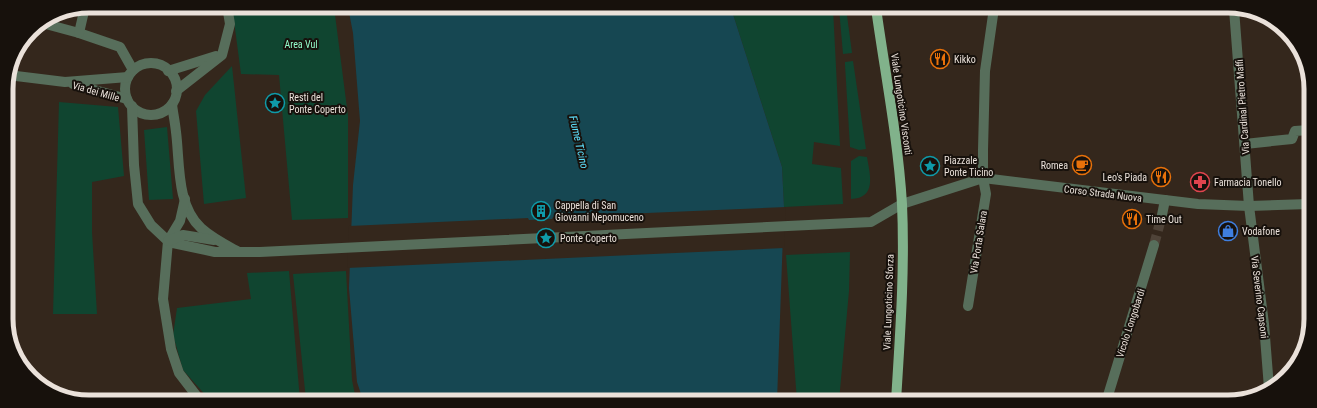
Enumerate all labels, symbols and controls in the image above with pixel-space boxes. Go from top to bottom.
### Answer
park label: Area Vul [284,39,318,50]
restaurant icon: Kikko [929,48,951,70]
street label: Viale Lungoticino Visconti [889,52,914,156]
place label: Kikko [954,54,976,65]
street label: Via Cardinal Pietro Maffi [1234,59,1251,155]
street label: Via dei Mille [71,80,121,104]
place icon: Resti del Ponte Coperto [264,92,286,114]
place label: Resti del Ponte Coperto [289,92,346,115]
water label: Fiume Ticino [566,114,591,170]
cafe icon: Romea [1071,154,1093,176]
place icon: Piazzale Ponte Ticino [919,155,941,177]
place label: Piazzale Ponte Ticino [944,155,993,178]
place label: Romea [1041,160,1068,171]
restaurant icon: Leo's Piada [1150,166,1172,188]
pharmacy icon: Farmacia Tonello [1189,171,1211,193]
place label: Leo's Piada [1103,172,1147,183]
place label: Farmacia Tonello [1214,177,1282,188]
street label: Corso Strada Nuova [1063,183,1143,204]
building icon: Cappella di San Giovanni Nepomuceno [530,200,552,222]
place label: Cappella di San Giovanni Nepomuceno [555,200,644,223]
restaurant icon: Time Out [1121,208,1143,230]
street label: Via Porta Salara [968,210,989,274]
place label: Time Out [1146,214,1182,225]
shop icon: Vodafone [1217,220,1239,242]
place label: Vodafone [1242,226,1280,237]
place icon: Ponte Coperto [535,227,557,249]
place label: Ponte Coperto [560,233,617,244]
street label: Viale Lungoticino Sforza [881,254,896,350]
street label: Via Severino Capsoni [1249,255,1270,339]
street label: Vicolo Longobardi [1114,287,1147,359]

